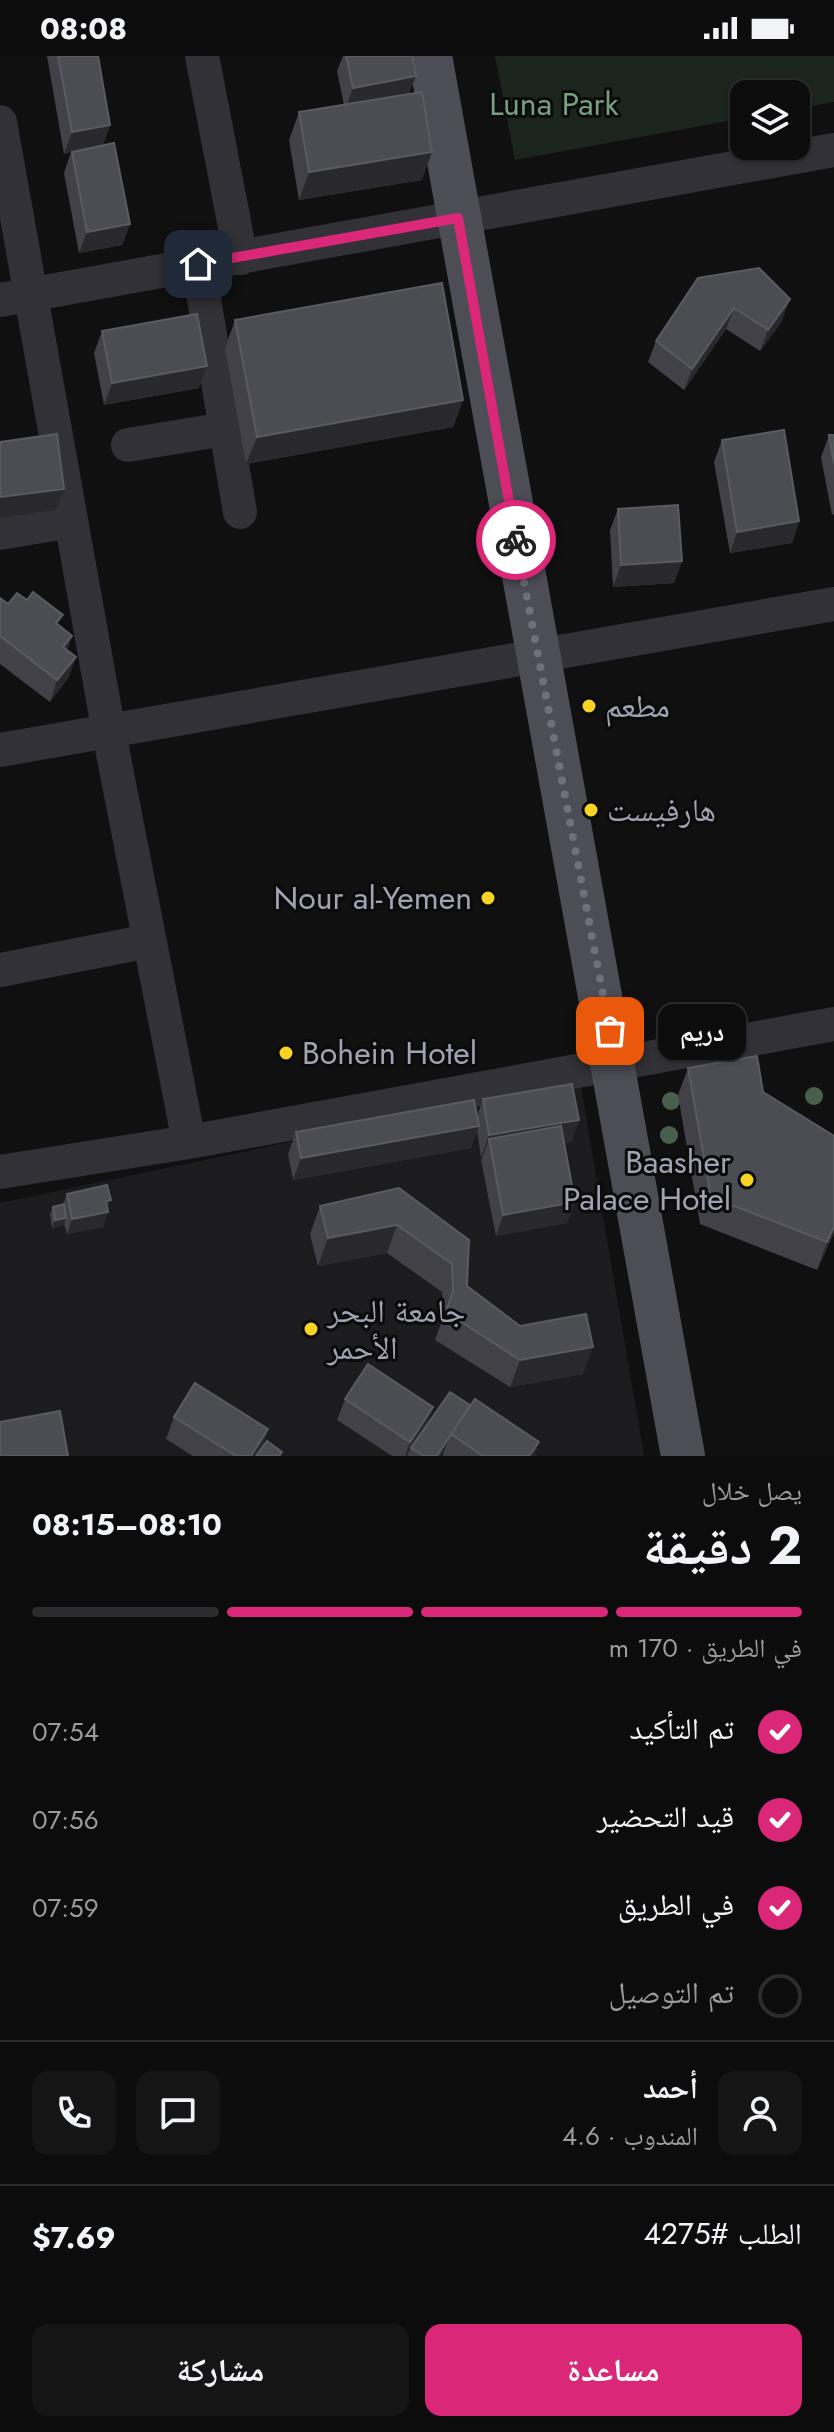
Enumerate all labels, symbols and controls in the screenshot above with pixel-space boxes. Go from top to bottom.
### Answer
text: 08:08 [40,7,127,50]
map controls [730,80,810,160]
button: layers [730,80,810,160]
park label: Luna Park [489,81,620,127]
pin [164,230,232,298]
icon: home [176,242,220,286]
courier [476,500,556,580]
icon: bike [494,518,538,562]
place label: مطعم [605,683,670,729]
marker: مطعم [580,697,598,715]
place label: هارفيست [607,787,716,833]
marker: هارفيست [582,801,600,819]
place label: Nour al-Yemen [273,875,472,921]
marker: Nour al-Yemen [479,889,497,907]
pin [576,997,644,1065]
callout: دريم [658,1003,746,1059]
icon: bag [588,1009,632,1053]
text: دريم [680,1013,724,1051]
place label: Bohein Hotel [302,1030,477,1076]
marker: Bohein Hotel [277,1044,295,1062]
place label: Baasher Palace Hotel [563,1139,731,1222]
marker: Baasher Palace Hotel [738,1171,756,1189]
place label: جامعة البحر الأحمر [326,1288,465,1371]
marker: جامعة البحر الأحمر [302,1320,320,1338]
text: يصل خلال [702,1472,802,1510]
text: 08:10–08:15 [32,1503,222,1546]
text: 2 دقيقة [643,1508,802,1584]
text: في الطريق · 170 m [609,1629,802,1667]
text: تم التأكيد [630,1707,734,1750]
icon: check [758,1710,802,1754]
text: 07:54 [32,1713,99,1751]
text: قيد التحضير [597,1795,734,1838]
icon: check [758,1798,802,1842]
text: 07:56 [32,1801,99,1839]
text: في الطريق [618,1883,734,1926]
icon: check [758,1886,802,1930]
text: 07:59 [32,1889,99,1927]
text: تم التوصيل [608,1971,734,2014]
text: أحمد [643,2066,698,2109]
button: phone [32,2071,116,2155]
button: chat [136,2071,220,2155]
button: person [718,2071,802,2155]
text: المندوب · 4.6 [562,2117,698,2155]
text: الطلب #4275 [643,2212,802,2255]
text: $7.69 [32,2216,116,2259]
button: مشاركة [32,2324,409,2416]
button: مساعدة [425,2324,802,2416]

